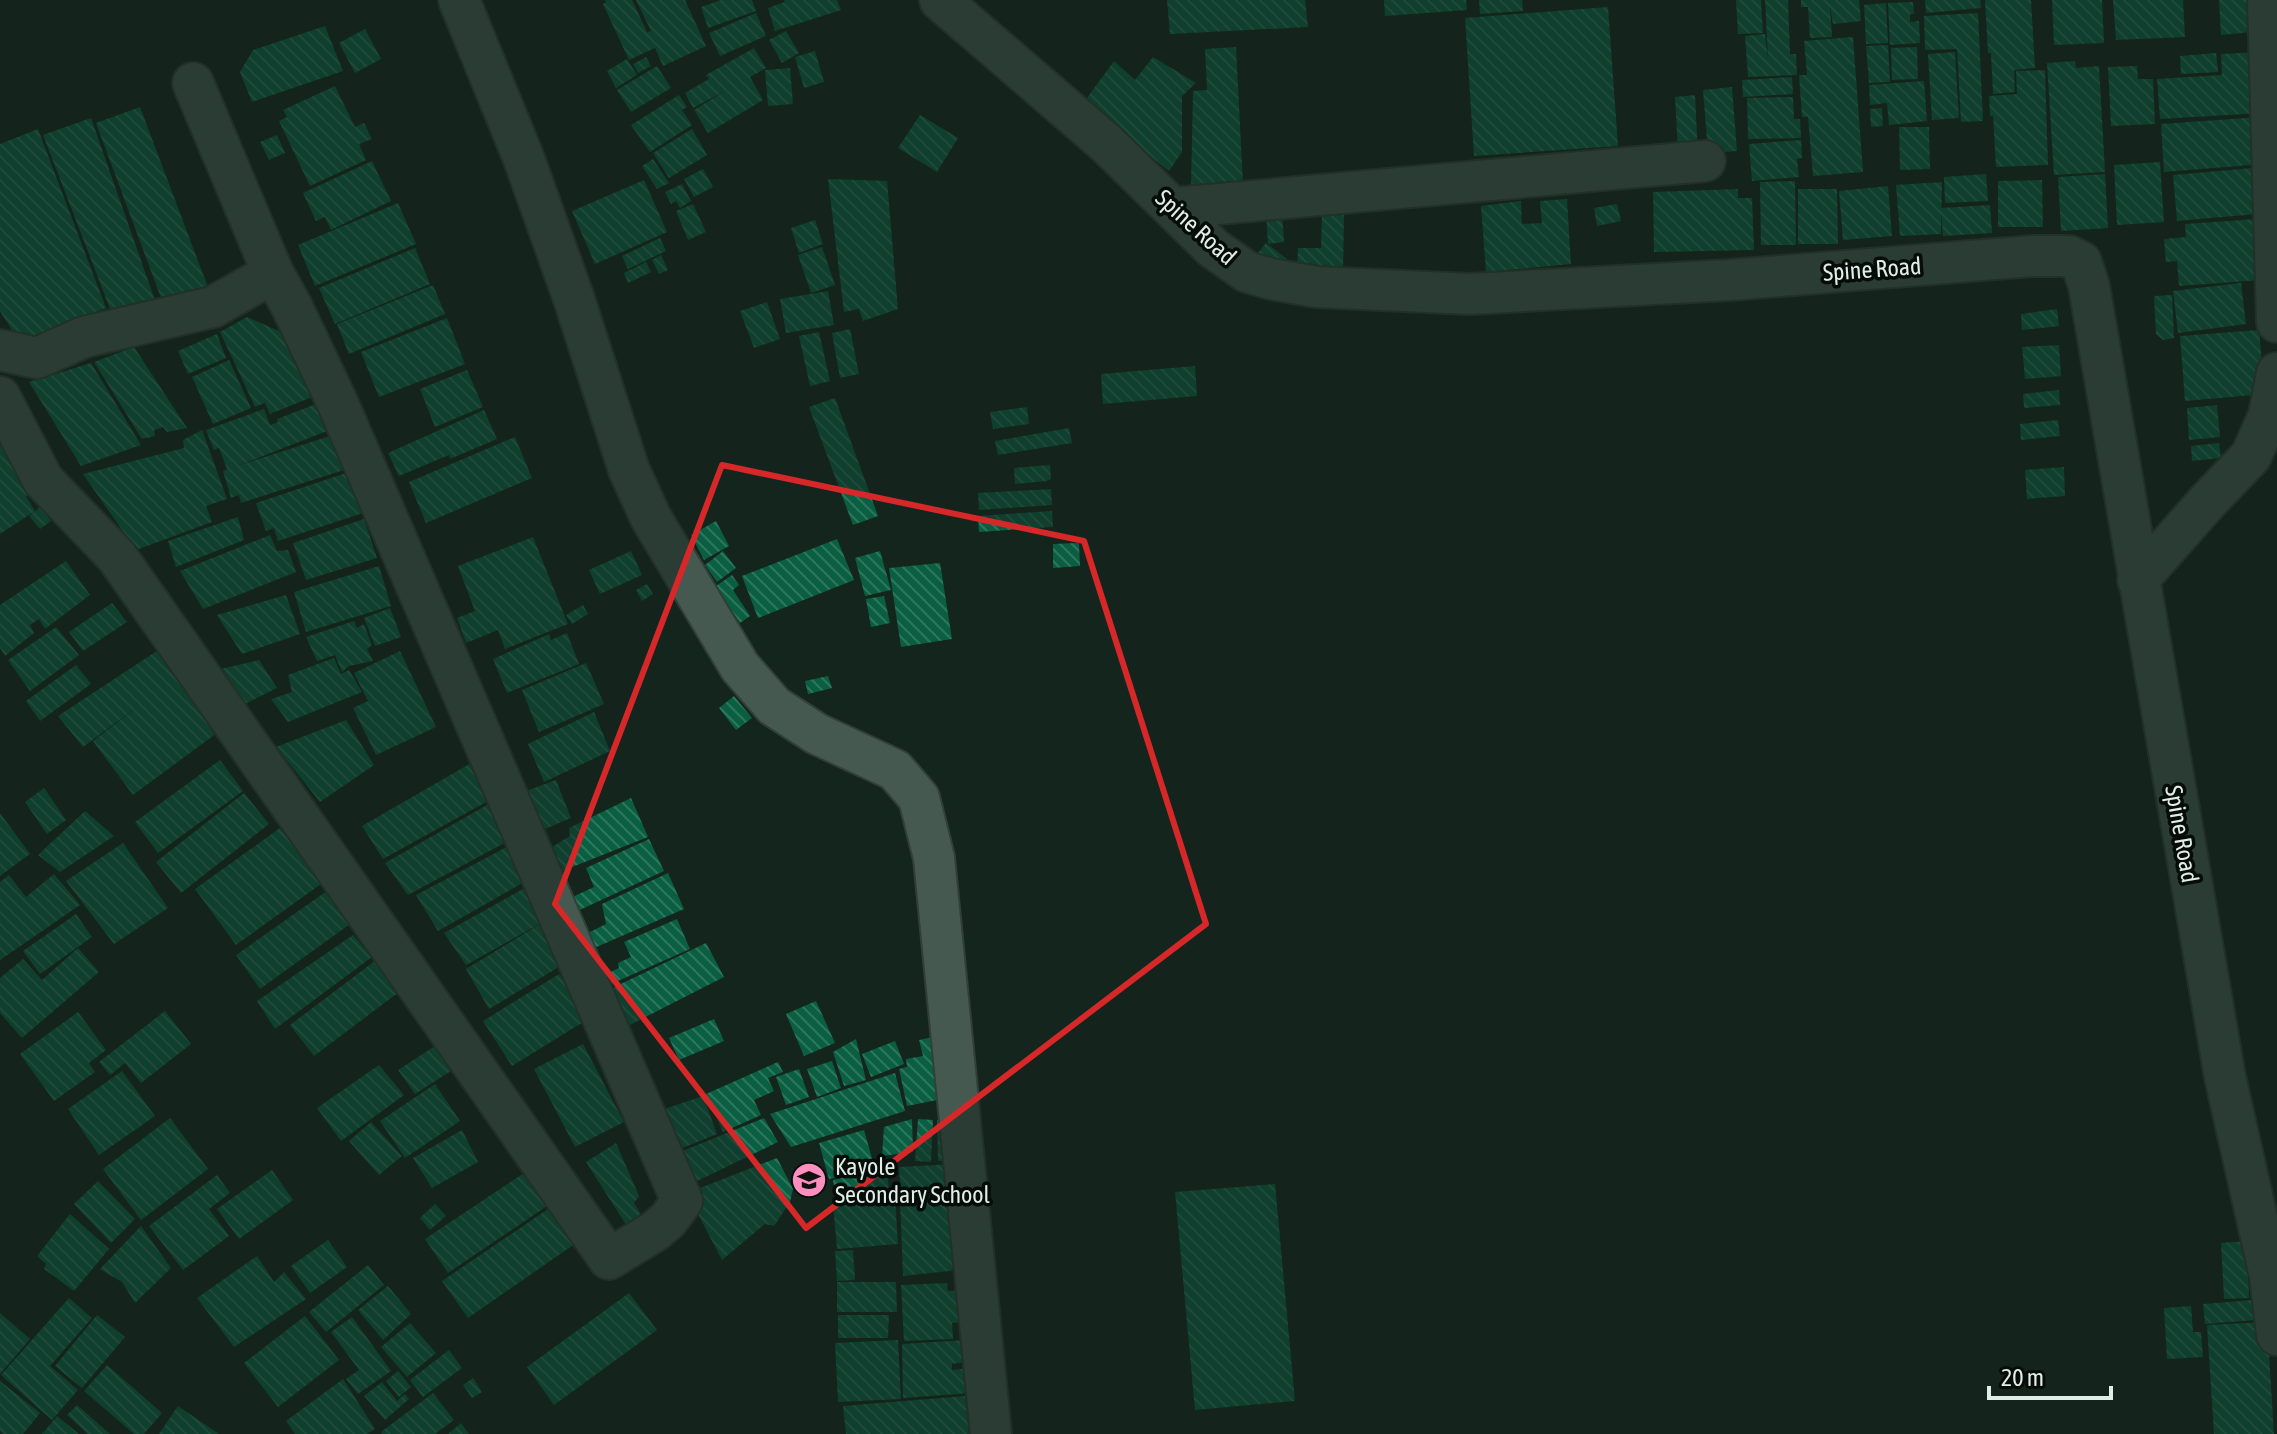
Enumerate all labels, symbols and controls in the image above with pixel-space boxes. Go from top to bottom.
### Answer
street label: Spine Road [1150,184,1242,270]
street label: Spine Road [1822,252,1922,286]
street label: Spine Road [2160,783,2204,885]
place label: Kayole Secondary School [835,1153,991,1208]
school or university icon: Kayole Secondary School [790,1161,828,1199]
scale bar [1989,1350,2111,1400]
text: 20 m [2001,1364,2044,1391]

